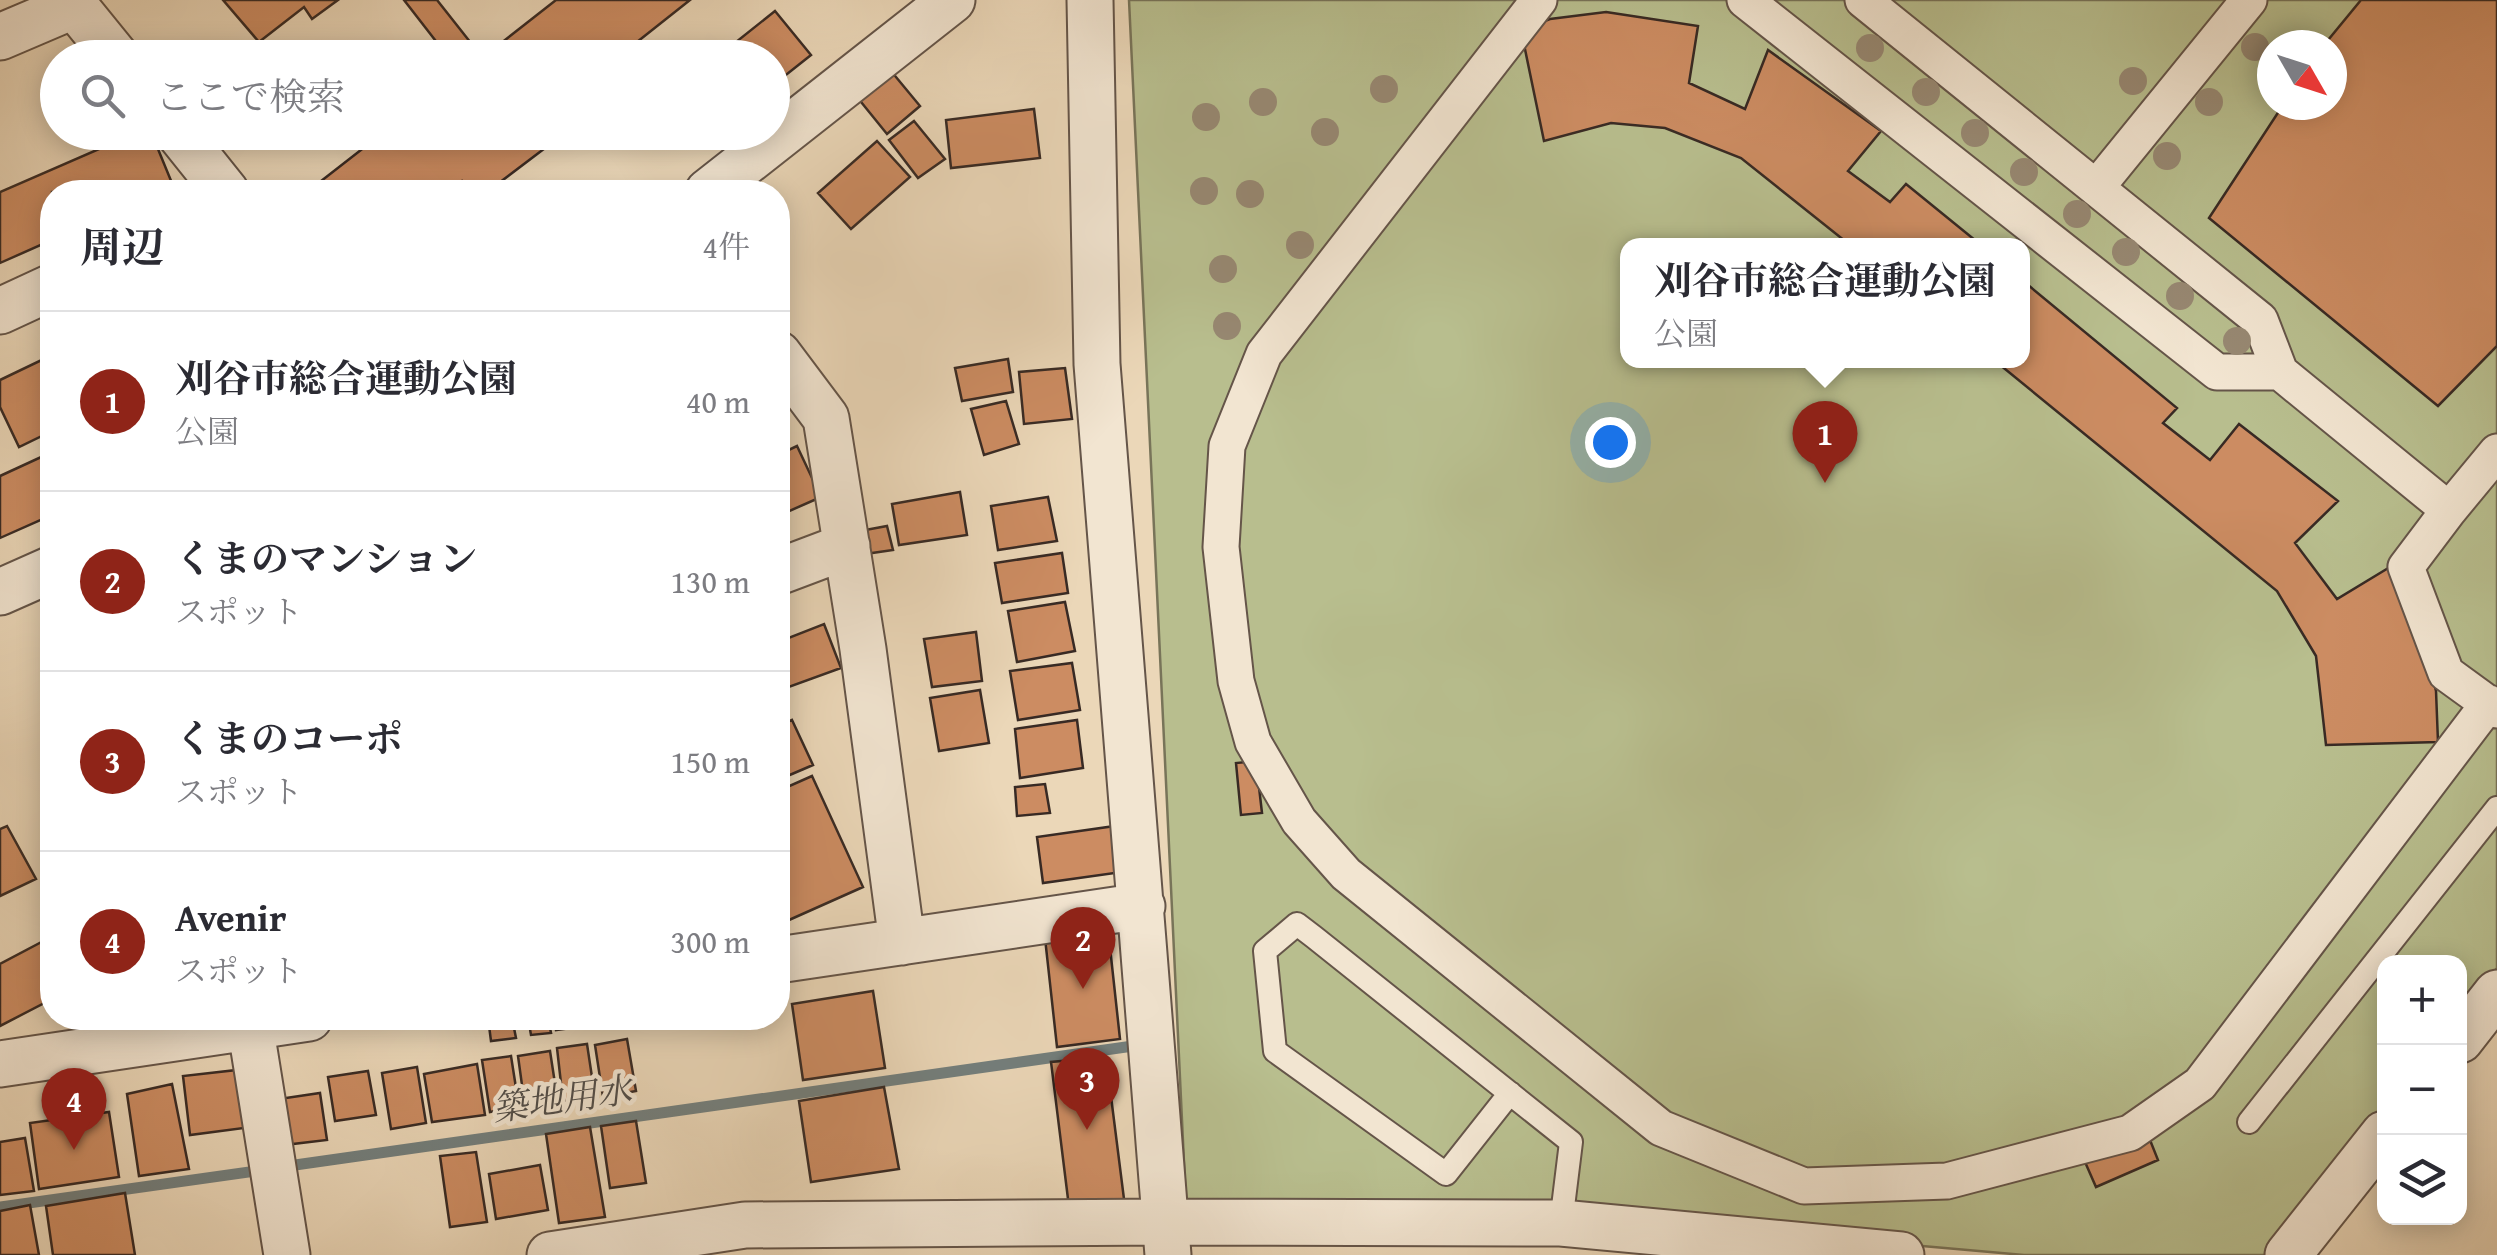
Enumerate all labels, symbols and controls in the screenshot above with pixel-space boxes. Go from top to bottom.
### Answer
north arrow [2257,30,2347,120]
search box [40,40,790,150]
icon: search [75,68,130,123]
text: ここで検索 [155,68,345,124]
text: 周辺 [80,216,164,277]
text: 4件 [703,223,750,270]
popup [1620,238,2030,368]
text: 刈谷市総合運動公園 [1654,252,1996,308]
text: 公園 [1654,310,1718,357]
text: 刈谷市総合運動公園 [175,350,517,406]
text: 1 [104,378,121,425]
text: 40 m [686,378,750,425]
pin: 1 [1792,400,1858,483]
text: 公園 [175,408,239,455]
your location [1585,417,1636,468]
text: くまのマンション [175,530,477,586]
text: 2 [104,558,121,605]
text: 130 m [671,558,750,605]
text: スポット [175,588,303,635]
text: くまのコーポ [175,710,403,766]
text: 3 [104,738,121,785]
text: 150 m [671,738,750,785]
text: スポット [175,768,303,815]
text: Avenir [175,889,286,945]
pin: 2 [1050,906,1116,989]
text: 4 [104,918,121,965]
text: 300 m [671,918,750,965]
text: スポット [175,947,303,994]
map controls [2377,955,2467,1225]
button: + [2377,955,2467,1045]
button: − [2377,1045,2467,1135]
pin: 3 [1054,1048,1120,1130]
water label: 築地用水 [489,1063,638,1133]
pin: 4 [42,1068,106,1150]
button: layers [2377,1135,2467,1225]

